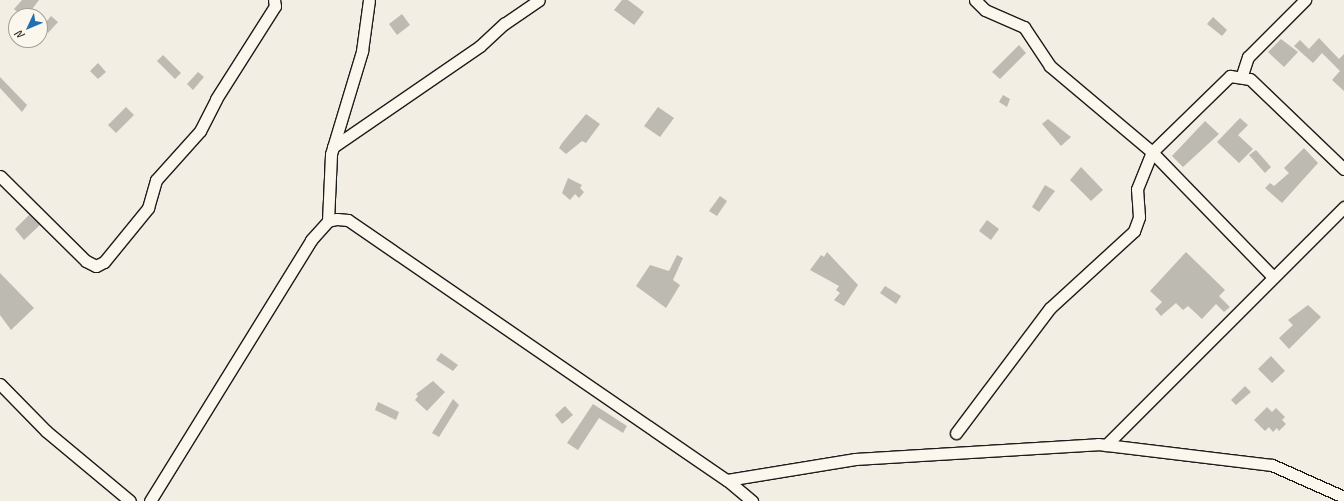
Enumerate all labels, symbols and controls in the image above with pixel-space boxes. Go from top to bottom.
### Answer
north arrow [8,8,48,48]
text: N [13,28,27,43]

